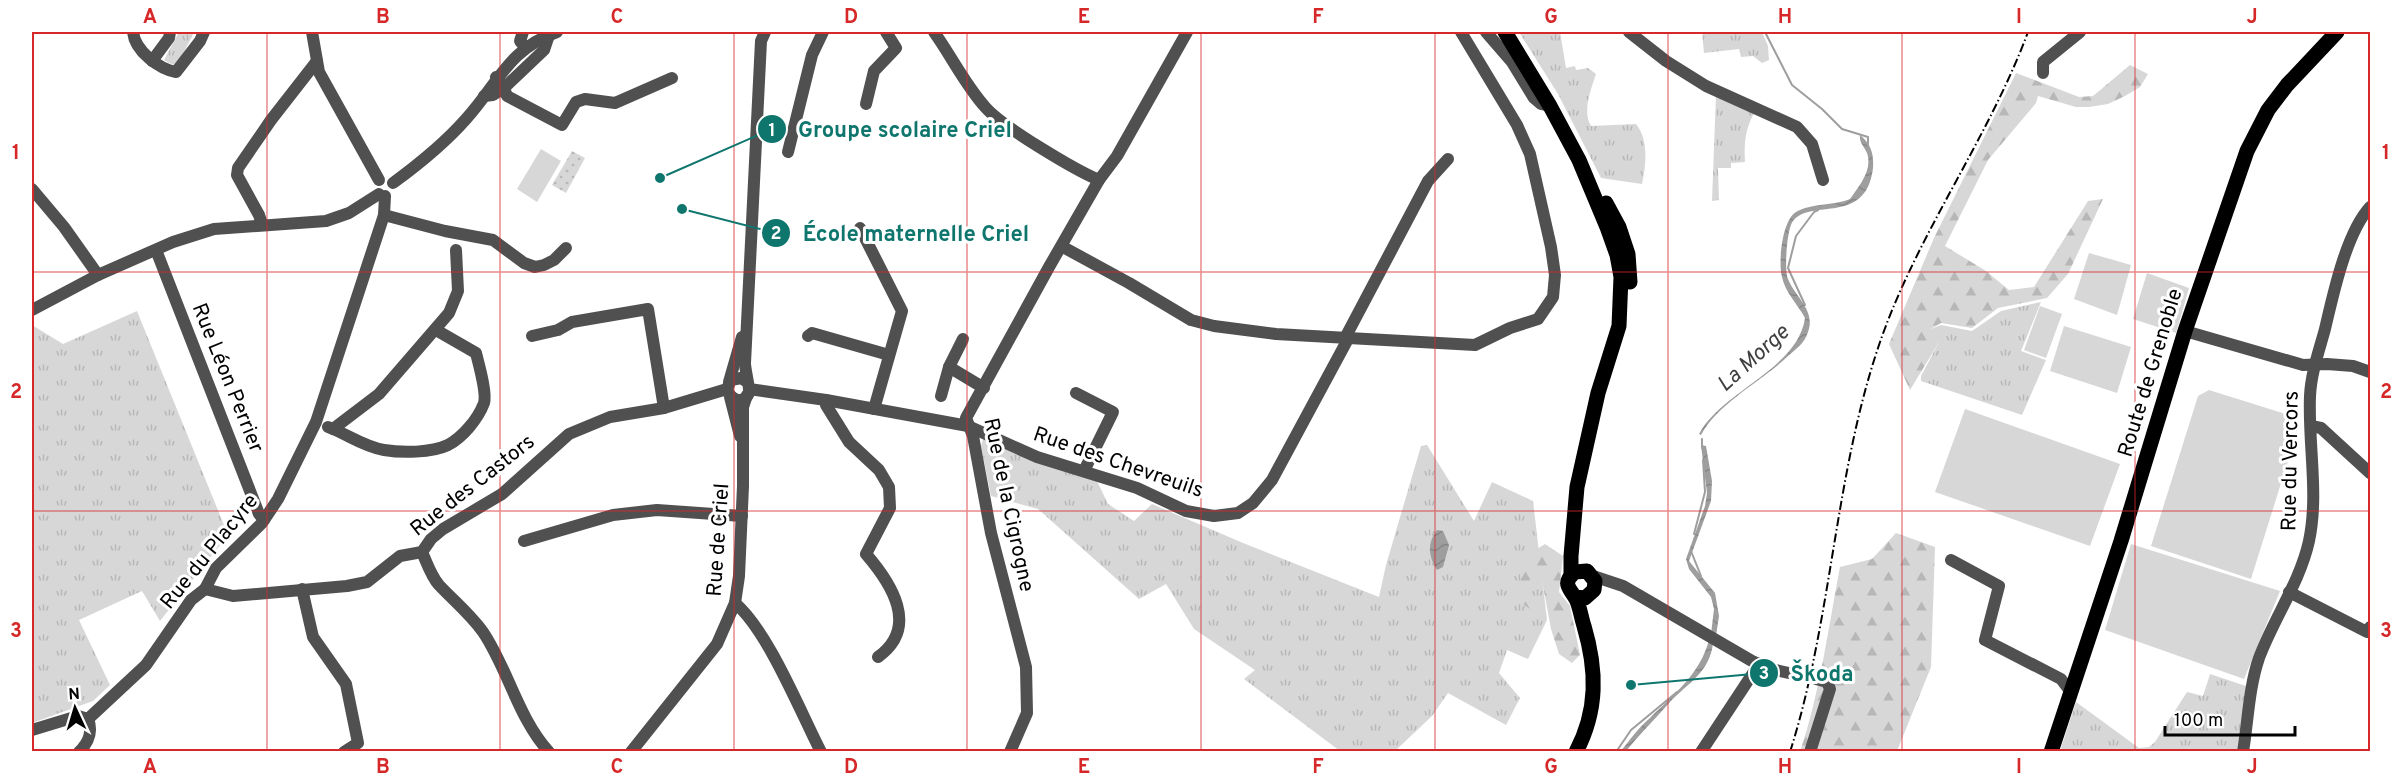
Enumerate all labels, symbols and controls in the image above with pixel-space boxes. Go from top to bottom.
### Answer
text: A [143,5,157,31]
text: B [376,5,390,31]
text: C [611,5,623,31]
text: D [844,5,858,31]
text: E [1078,5,1090,31]
text: F [1312,5,1324,31]
text: G [1544,5,1558,31]
text: H [1778,5,1792,31]
text: I [2016,5,2022,31]
text: J [2246,5,2258,31]
callout: Groupe scolaire Criel [757,109,1024,149]
text: Groupe scolaire Criel [798,118,1012,145]
text: 1 [768,120,776,143]
text: 1 [12,141,20,167]
text: 1 [2382,141,2390,167]
callout: École maternelle Criel [761,213,1041,253]
text: École maternelle Criel [803,220,1029,249]
text: 2 [770,223,782,246]
street label: Route de Grenoble [2113,285,2189,461]
street label: Rue Léon Perrier [185,299,269,457]
water label: La Morge [1712,319,1796,398]
text: 2 [10,380,22,406]
text: 2 [2380,380,2392,406]
street label: Rue du Vercors [2276,391,2306,531]
street label: Rue de la Cigrogne [976,416,1040,594]
street label: Rue des Chevreuils [1029,421,1207,505]
street label: Rue des Castors [405,429,541,543]
street label: Rue de Criel [702,482,736,598]
street label: Rue du Placyre [155,489,265,615]
text: 3 [10,619,22,645]
text: 3 [2380,619,2392,645]
callout: Škoda [1749,653,1866,693]
text: Škoda [1791,659,1853,689]
text: 3 [1759,663,1769,686]
north arrow [45,678,105,738]
text: N [68,685,81,705]
scale bar [2165,699,2296,737]
text: 100 m [2174,710,2223,733]
text: A [143,755,157,781]
text: B [376,755,390,781]
text: C [611,755,623,781]
text: D [844,755,858,781]
text: E [1078,755,1090,781]
text: F [1312,755,1324,781]
text: G [1544,755,1558,781]
text: H [1778,755,1792,781]
text: I [2016,755,2022,781]
text: J [2246,755,2258,781]

